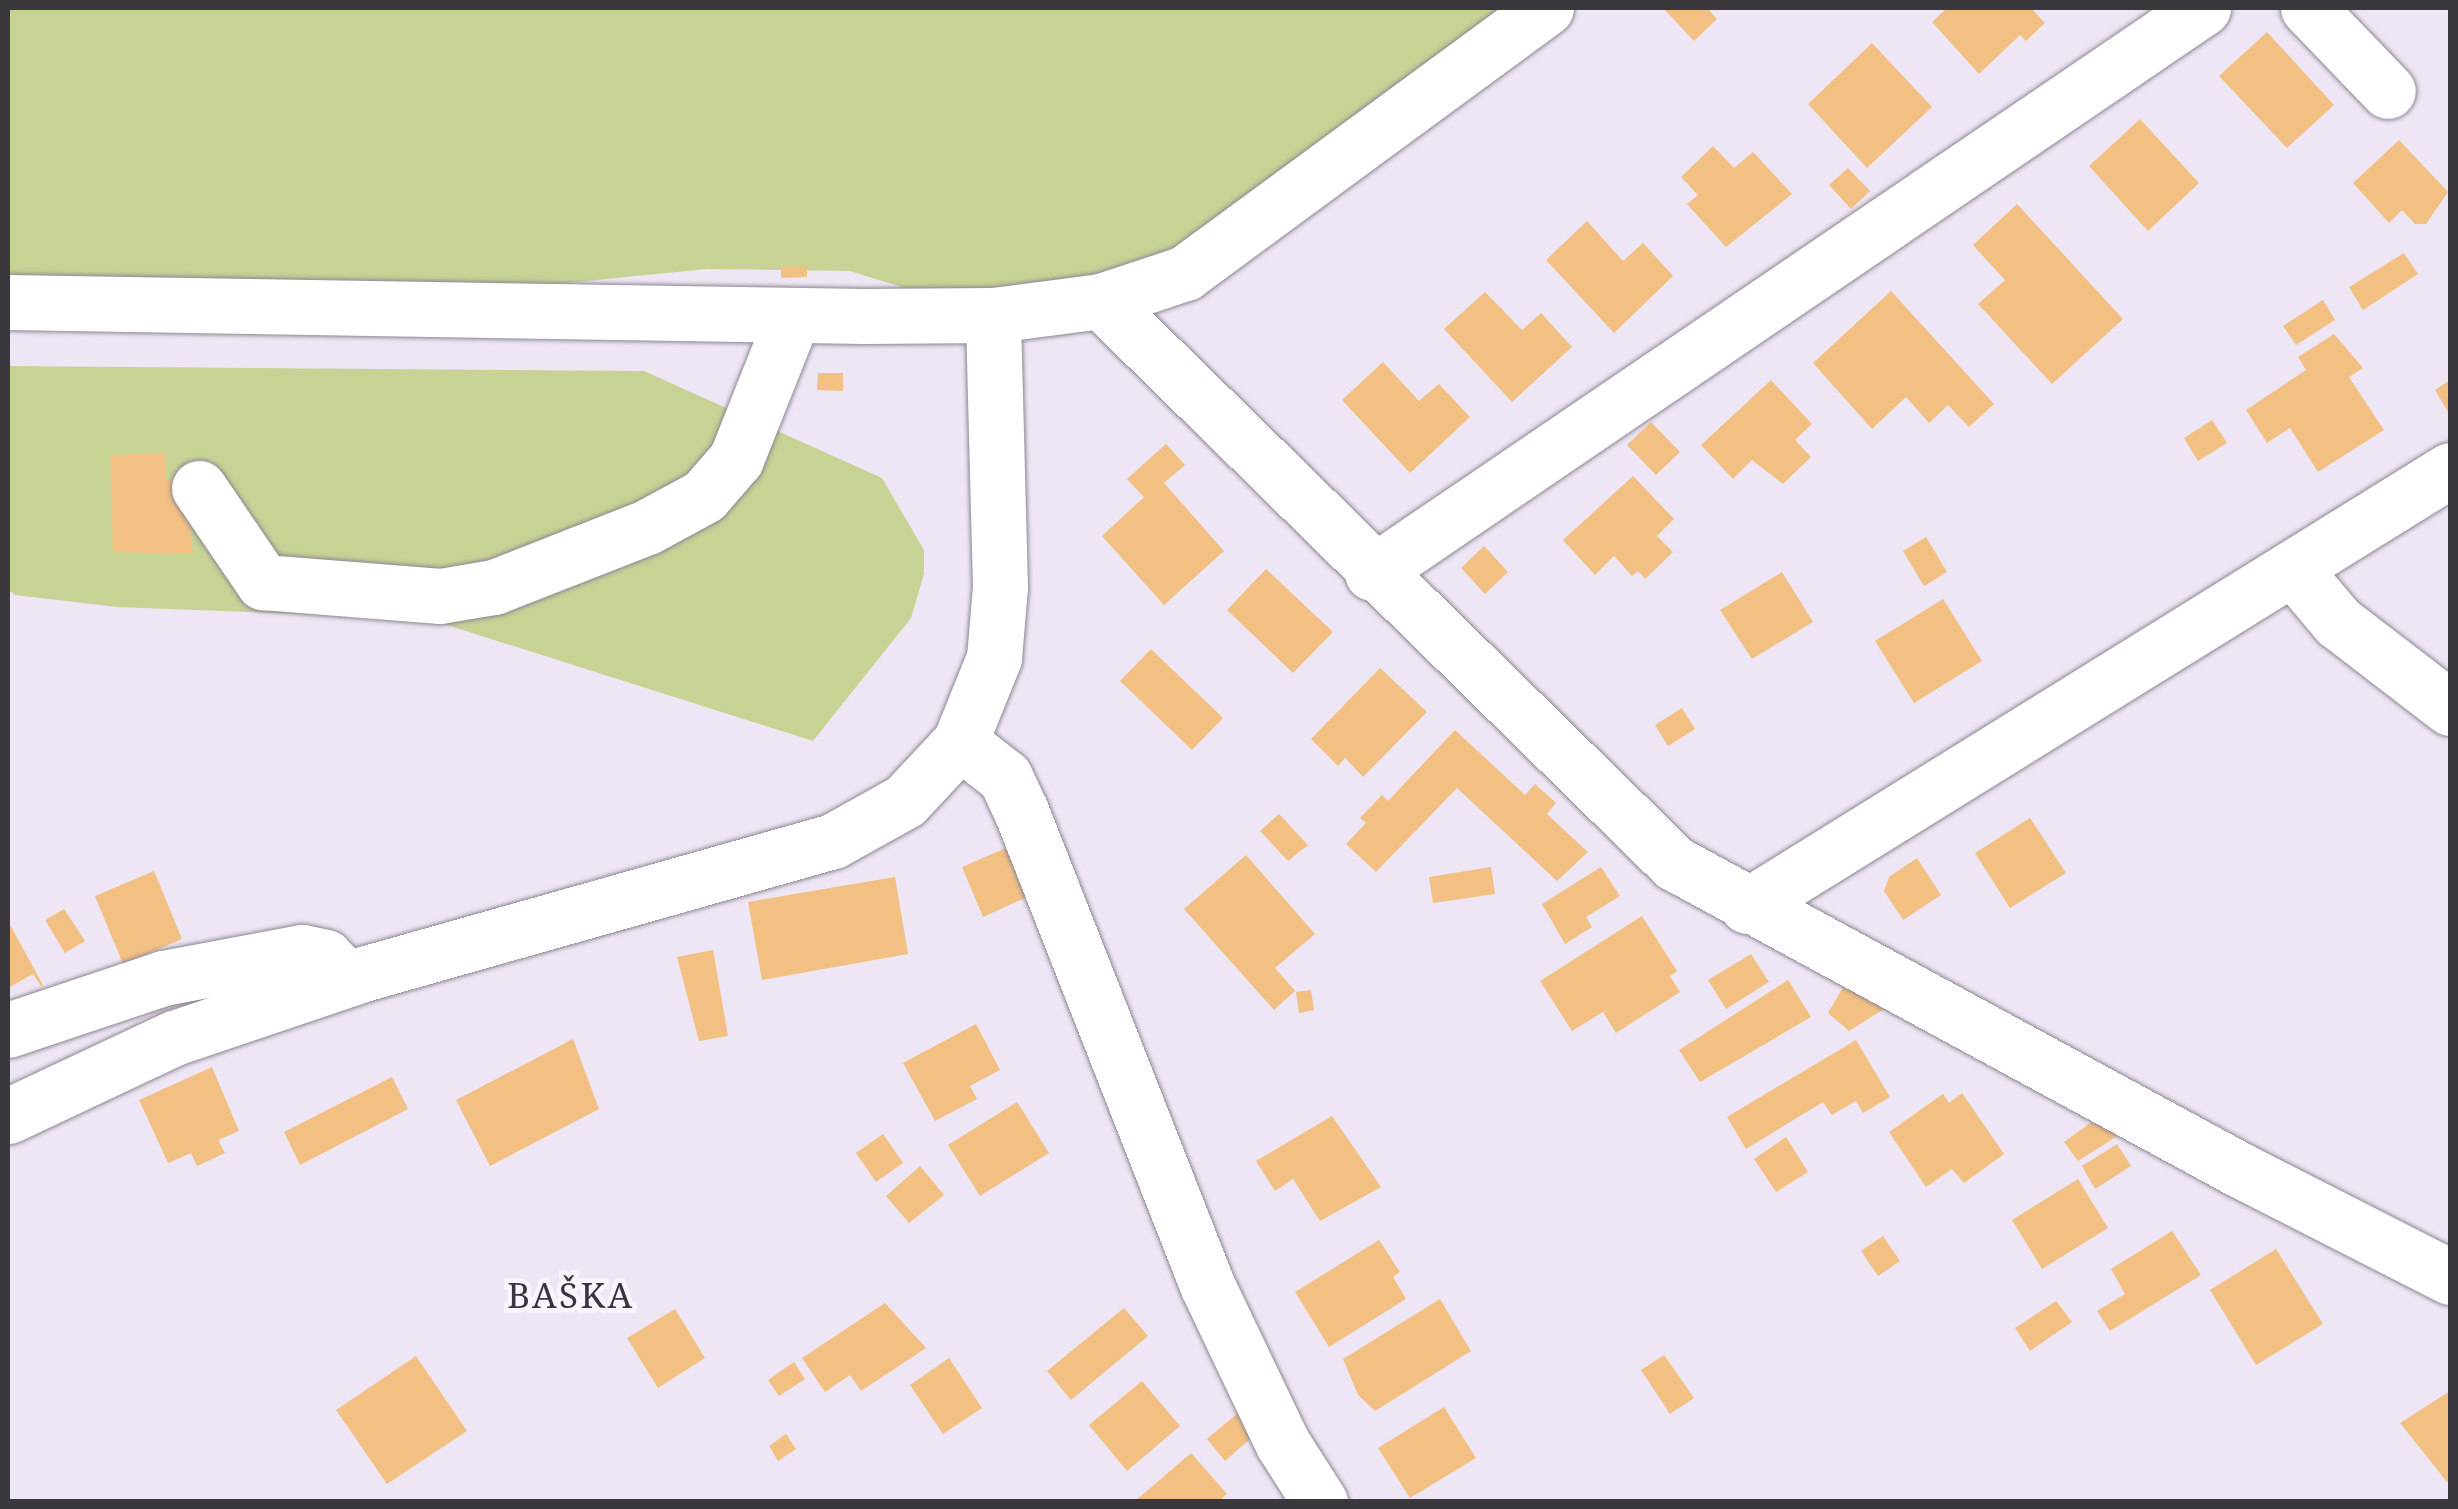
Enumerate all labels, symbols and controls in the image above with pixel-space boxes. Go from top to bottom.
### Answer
district label: BAŠKA [507,1274,635,1316]

